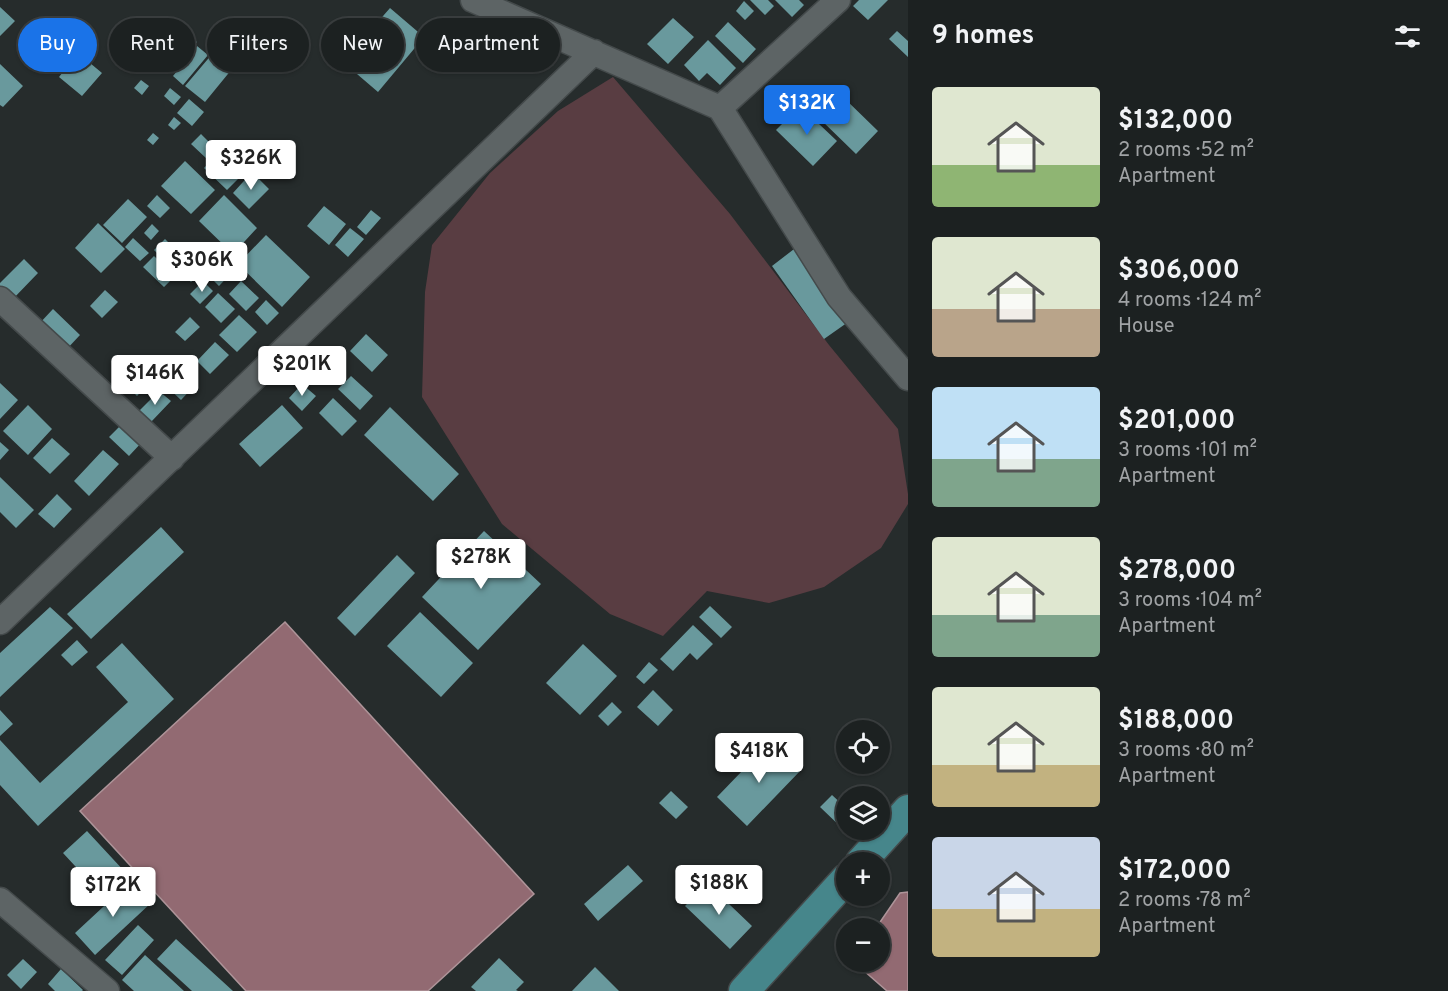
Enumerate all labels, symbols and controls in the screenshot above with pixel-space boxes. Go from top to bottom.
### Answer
chip: Buy [18,18,97,72]
chip: Rent [109,18,195,72]
chip: Filters [207,18,309,72]
chip: New [321,18,404,72]
chip: Apartment [416,18,560,72]
text: 9 homes [932,20,1034,53]
icon: filters [1391,20,1424,53]
pin: $132K [765,85,849,136]
text: $132K [778,91,836,117]
text: $132,000 [1118,105,1233,138]
icon: home [980,111,1052,183]
text: 2 rooms · 52 m² [1118,138,1254,164]
pin: $326K [209,140,293,191]
text: $326K [220,146,282,172]
text: Apartment [1118,164,1216,190]
pin: $306K [160,242,244,293]
text: $306K [170,248,234,274]
text: $306,000 [1118,255,1240,288]
icon: home [980,261,1052,333]
text: 4 rooms · 124 m² [1118,288,1261,314]
text: House [1118,314,1174,340]
pin: $201K [260,346,344,397]
text: $201K [272,352,332,378]
pin: $146K [113,355,197,406]
text: $146K [125,361,185,387]
text: $201,000 [1118,405,1235,438]
icon: home [980,411,1052,483]
text: 3 rooms · 101 m² [1118,438,1257,464]
text: Apartment [1118,464,1216,490]
pin: $278K [439,539,523,590]
text: $278K [451,545,511,571]
text: $278,000 [1118,555,1236,588]
icon: home [980,561,1052,633]
text: 3 rooms · 104 m² [1118,588,1262,614]
text: Apartment [1118,614,1216,640]
text: $188,000 [1118,705,1234,738]
icon: home [980,711,1052,783]
map controls [836,720,890,972]
button: locate [836,720,890,774]
pin: $418K [717,733,801,784]
text: 3 rooms · 80 m² [1118,738,1254,764]
text: $418K [729,739,789,765]
text: Apartment [1118,764,1216,790]
button: layers [836,786,890,840]
button: + [836,852,890,906]
text: $172,000 [1118,855,1231,888]
icon: home [980,861,1052,933]
pin: $188K [677,865,761,916]
pin: $172K [71,867,155,918]
text: $188K [689,871,749,897]
text: $172K [85,873,141,899]
text: 2 rooms · 78 m² [1118,888,1251,914]
text: Apartment [1118,914,1216,940]
button: − [836,918,890,972]

